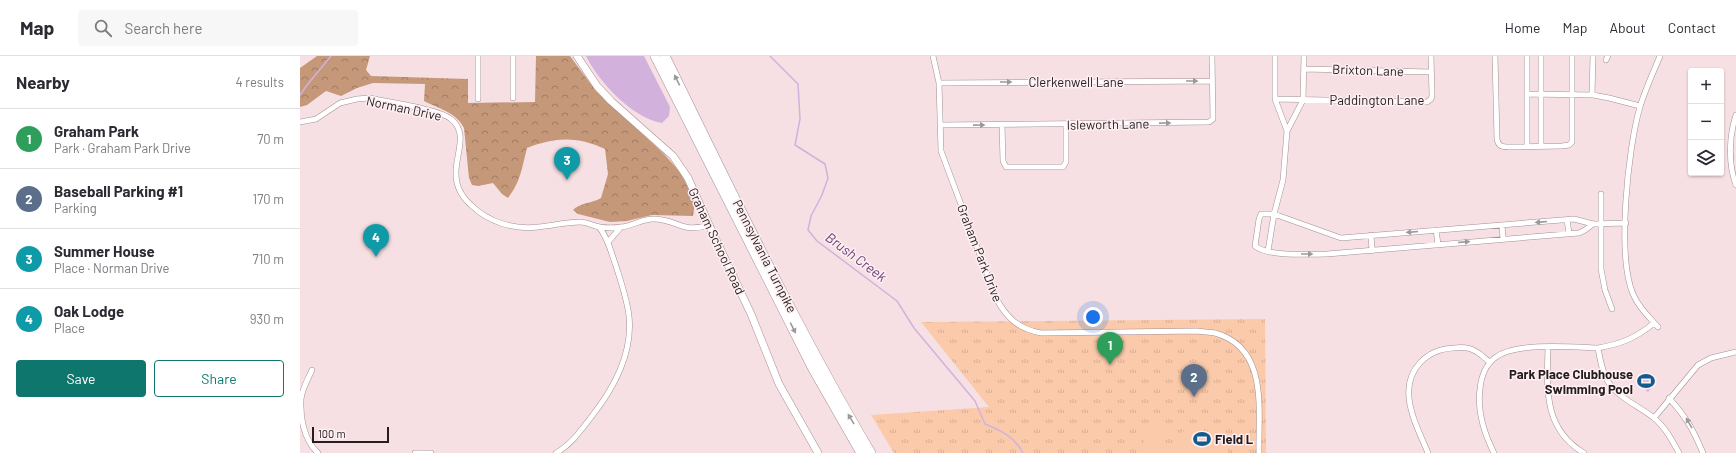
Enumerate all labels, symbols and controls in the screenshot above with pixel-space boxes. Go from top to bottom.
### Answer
search box [78,10,358,46]
text: Map [20,16,54,39]
icon: search [92,17,114,39]
text: Search here [124,19,202,37]
text: Home [1505,19,1541,36]
text: Map [1563,19,1587,36]
text: About [1609,19,1646,36]
text: Contact [1668,19,1716,36]
street label: Brixton Lane [1332,61,1404,79]
map controls [1688,68,1724,176]
button: + [1688,68,1724,104]
text: Nearby [16,72,70,92]
text: 4 results [236,74,284,90]
one-way arrow [674,74,680,85]
street label: Clerkenwell Lane [1028,74,1124,90]
one-way arrow [1186,78,1199,84]
one-way arrow [1000,79,1013,85]
street label: Norman Drive [365,92,443,124]
street label: Paddington Lane [1330,92,1425,108]
button: − [1688,104,1724,140]
street label: Isleworth Lane [1066,115,1150,133]
one-way arrow [1159,120,1172,126]
text: Graham Park [54,122,139,140]
one-way arrow [973,122,985,129]
text: 1 [27,131,31,147]
text: 70 m [257,131,284,147]
text: Park · Graham Park Drive [54,140,191,156]
button: layers [1688,140,1724,176]
pin: 3 [554,147,580,180]
text: Baseball Parking #1 [54,182,183,200]
street label: Graham School Road [685,185,749,297]
text: 2 [25,191,33,207]
text: 170 m [253,191,284,207]
street label: Pennsylvania Turnpike [730,197,800,315]
text: Parking [54,200,97,216]
street label: Graham Park Drive [954,202,1006,304]
one-way arrow [1535,219,1547,225]
pin: 4 [363,224,389,257]
water label: Brush Creek [823,228,890,285]
one-way arrow [1405,229,1418,235]
one-way arrow [1458,239,1470,245]
text: Summer House [54,242,155,260]
text: 3 [25,251,33,267]
text: 710 m [253,251,284,267]
one-way arrow [1301,251,1314,257]
text: Place · Norman Drive [54,260,169,276]
text: Oak Lodge [54,302,124,320]
your location [1083,307,1103,327]
text: 4 [25,311,33,327]
text: 930 m [250,311,284,327]
text: Place [54,320,85,336]
one-way arrow [789,323,796,334]
pin: 1 [1097,332,1123,365]
button: Save [16,360,146,397]
button: Share [154,360,284,397]
pin: 2 [1181,364,1207,397]
place label: Park Place Clubhouse Swimming Pool [1509,366,1633,397]
sports icon: Park Place Clubhouse Swimming Pool [1636,371,1656,391]
one-way arrow [848,413,855,425]
one-way arrow [1686,417,1693,429]
scale bar [312,425,389,444]
text: 100 m [318,427,346,440]
sports icon: Field L [1192,429,1212,449]
place label: Field L [1215,431,1254,447]

